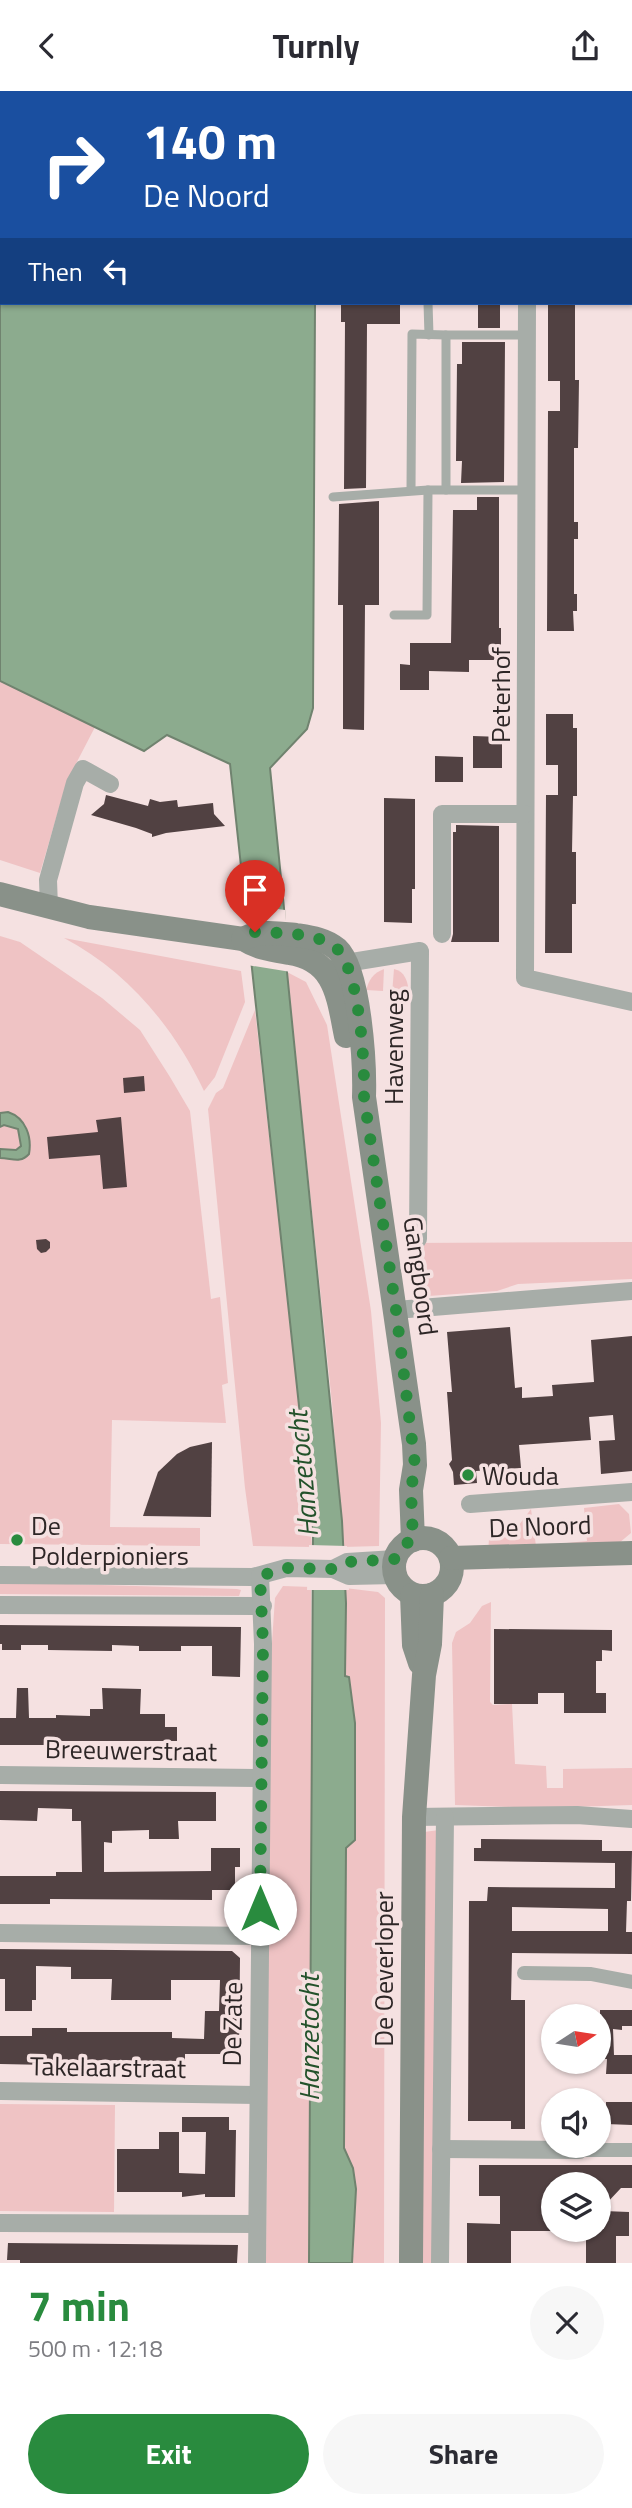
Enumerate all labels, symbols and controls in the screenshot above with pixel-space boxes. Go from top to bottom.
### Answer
text: Turnly [272,22,360,70]
icon: back [28,27,66,65]
icon: share [566,27,604,65]
text: 140 m [143,103,277,178]
icon: right [28,119,119,210]
text: De Noord [143,171,270,219]
text: Then [28,252,83,291]
icon: left [97,252,135,290]
street label: Peterhof [481,647,520,743]
pin [225,860,285,932]
icon: arrive [236,871,274,909]
street label: Havenweg [374,989,413,1105]
street label: Gangboord [393,1214,449,1338]
water label: Hanzetocht [275,1406,329,1539]
place label: Wouda [482,1456,559,1495]
marker: Wouda [460,1467,476,1483]
street label: De Noord [488,1505,592,1547]
place label: De Polderpioniers [31,1506,189,1575]
marker: De Polderpioniers [9,1532,25,1548]
street label: Breeuwerstraat [45,1729,217,1771]
position arrow [223,1872,297,1946]
street label: De Oeverloper [364,1891,403,2047]
water label: Hanzetocht [287,1972,330,2101]
street label: De Zate [212,1981,252,2067]
north arrow [541,2004,611,2074]
map controls [541,2004,611,2242]
street label: Takelaarstraat [30,2046,186,2088]
button: sound [541,2088,611,2158]
button: layers [541,2172,611,2242]
text: 7 min [28,2273,130,2337]
button: close [530,2286,604,2360]
text: 500 m · 12:18 [28,2331,163,2366]
button: Exit [28,2414,309,2494]
button: Share [323,2414,604,2494]

